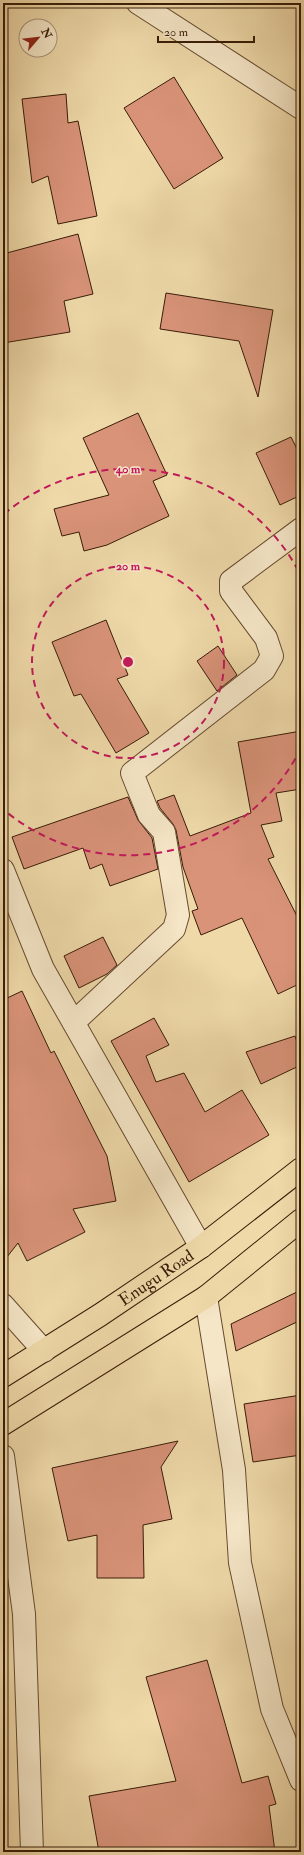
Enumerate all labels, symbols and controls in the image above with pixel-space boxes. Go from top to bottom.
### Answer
north arrow [18,18,58,58]
scale bar [158,18,254,44]
text: N [38,25,55,42]
text: 20 m [164,25,189,40]
text: 40 m [115,462,141,477]
text: 20 m [116,559,141,574]
centre of rings [121,655,135,669]
street label: Enugu Road [114,1244,198,1310]

